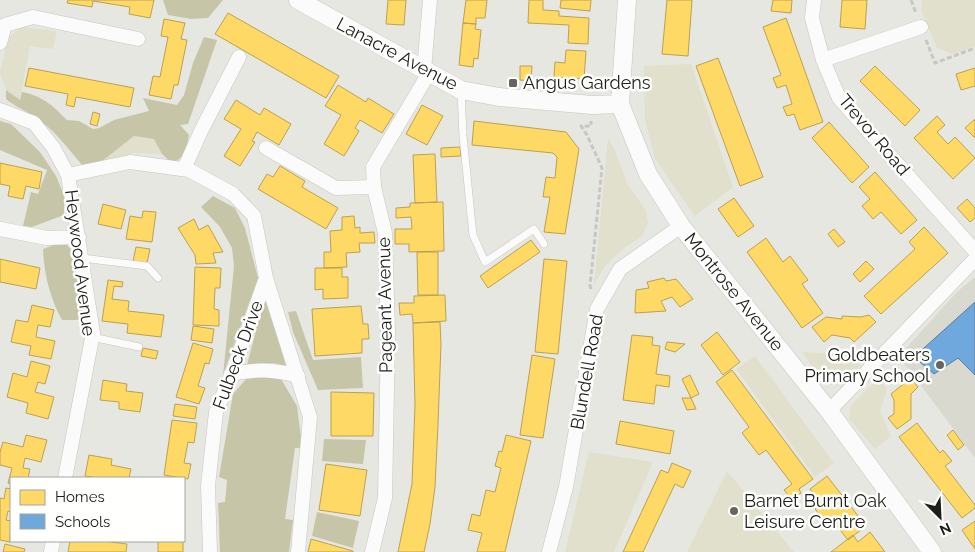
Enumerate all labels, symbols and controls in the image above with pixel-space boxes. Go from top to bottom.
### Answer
street label: Lanacre Avenue [333,13,462,95]
place label: Angus Gardens [523,72,651,93]
marker: Angus Gardens [507,77,519,89]
street label: Trevor Road [834,90,914,179]
street label: Heywood Avenue [61,189,100,338]
street label: Montrose Avenue [680,228,789,355]
street label: Pageant Avenue [373,236,396,373]
street label: Fulbeck Drive [208,297,267,412]
street label: Blundell Road [566,313,607,431]
place label: Goldbeaters Primary School [804,344,930,386]
marker: Goldbeaters Primary School [934,359,946,371]
legend [10,477,185,542]
text: Homes [55,488,105,506]
place label: Barnet Burnt Oak Leisure Centre [744,490,887,532]
north arrow [915,492,965,542]
marker: Barnet Burnt Oak Leisure Centre [728,505,740,517]
text: Schools [55,513,110,531]
text: N [937,519,953,538]

